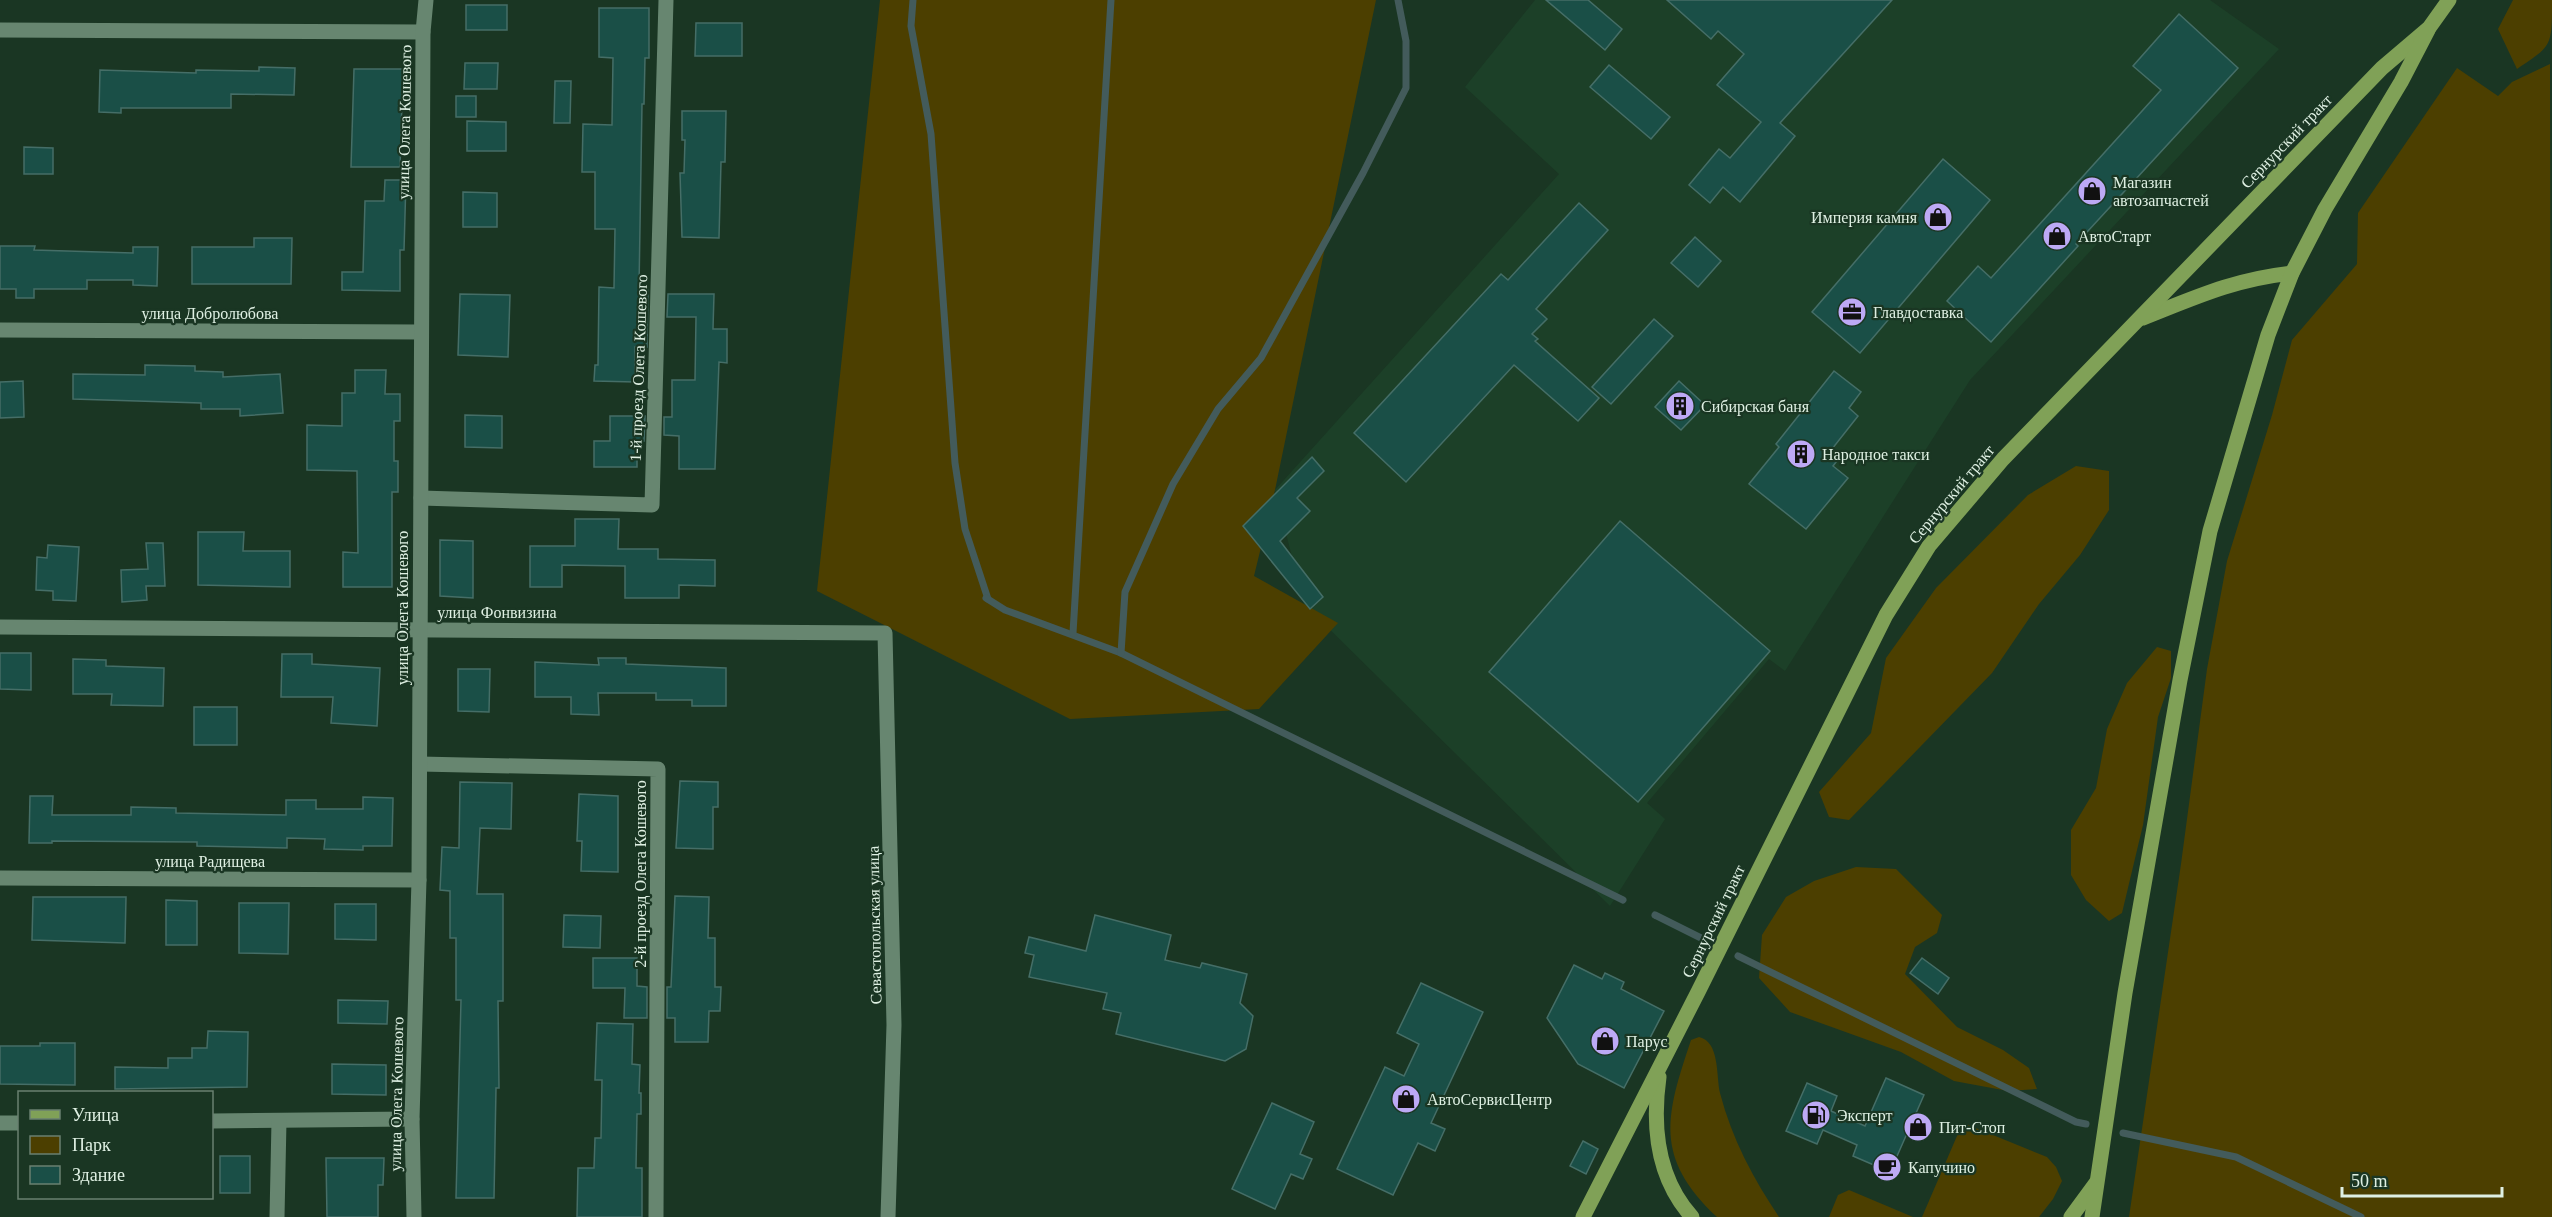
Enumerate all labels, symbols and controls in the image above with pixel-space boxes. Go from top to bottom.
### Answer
street label: улица Олега Кошевого [395,45,415,200]
street label: Сернурский тракт [2237,91,2336,192]
place label: Магазин автозапчастей [2113,174,2209,209]
shop icon: Магазин автозапчастей [2076,175,2108,207]
shop icon: Империя камня [1922,201,1954,233]
place label: Империя камня [1811,209,1918,227]
shop icon: АвтоСтарт [2041,220,2073,252]
place label: АвтоСтарт [2078,228,2151,246]
street label: 1-й проезд Олега Кошевого [627,274,651,462]
office icon: Главдоставка [1836,296,1868,328]
place label: Главдоставка [1873,304,1963,322]
street label: улица Добролюбова [142,305,278,323]
building icon: Сибирская баня [1664,390,1696,422]
place label: Сибирская баня [1701,398,1810,416]
building icon: Народное такси [1785,438,1817,470]
street label: Сернурский тракт [1905,442,1998,548]
place label: Народное такси [1822,446,1930,464]
street label: улица Олега Кошевого [394,531,412,685]
street label: улица Фонвизина [437,604,557,622]
street label: 2-й проезд Олега Кошевого [632,780,650,968]
street label: Севастопольская улица [865,846,885,1004]
street label: улица Радищева [155,853,265,871]
street label: Сернурский тракт [1679,862,1749,981]
street label: улица Олега Кошевого [387,1017,407,1172]
shop icon: Парус [1589,1025,1621,1057]
place label: Парус [1626,1033,1668,1051]
shop icon: АвтоСервисЦентр [1390,1083,1422,1115]
legend [18,1091,213,1199]
place label: АвтоСервисЦентр [1427,1091,1552,1109]
fuel station icon: Эксперт [1800,1099,1832,1131]
text: Улица [72,1105,119,1125]
place label: Эксперт [1837,1107,1892,1125]
shop icon: Пит-Стоп [1902,1111,1934,1143]
place label: Пит-Стоп [1939,1119,2006,1136]
text: Парк [72,1135,111,1155]
cafe icon: Капучино [1871,1151,1903,1183]
place label: Капучино [1908,1159,1975,1177]
scale bar [2342,1160,2502,1198]
text: Здание [72,1165,125,1185]
text: 50 m [2351,1171,2388,1191]

